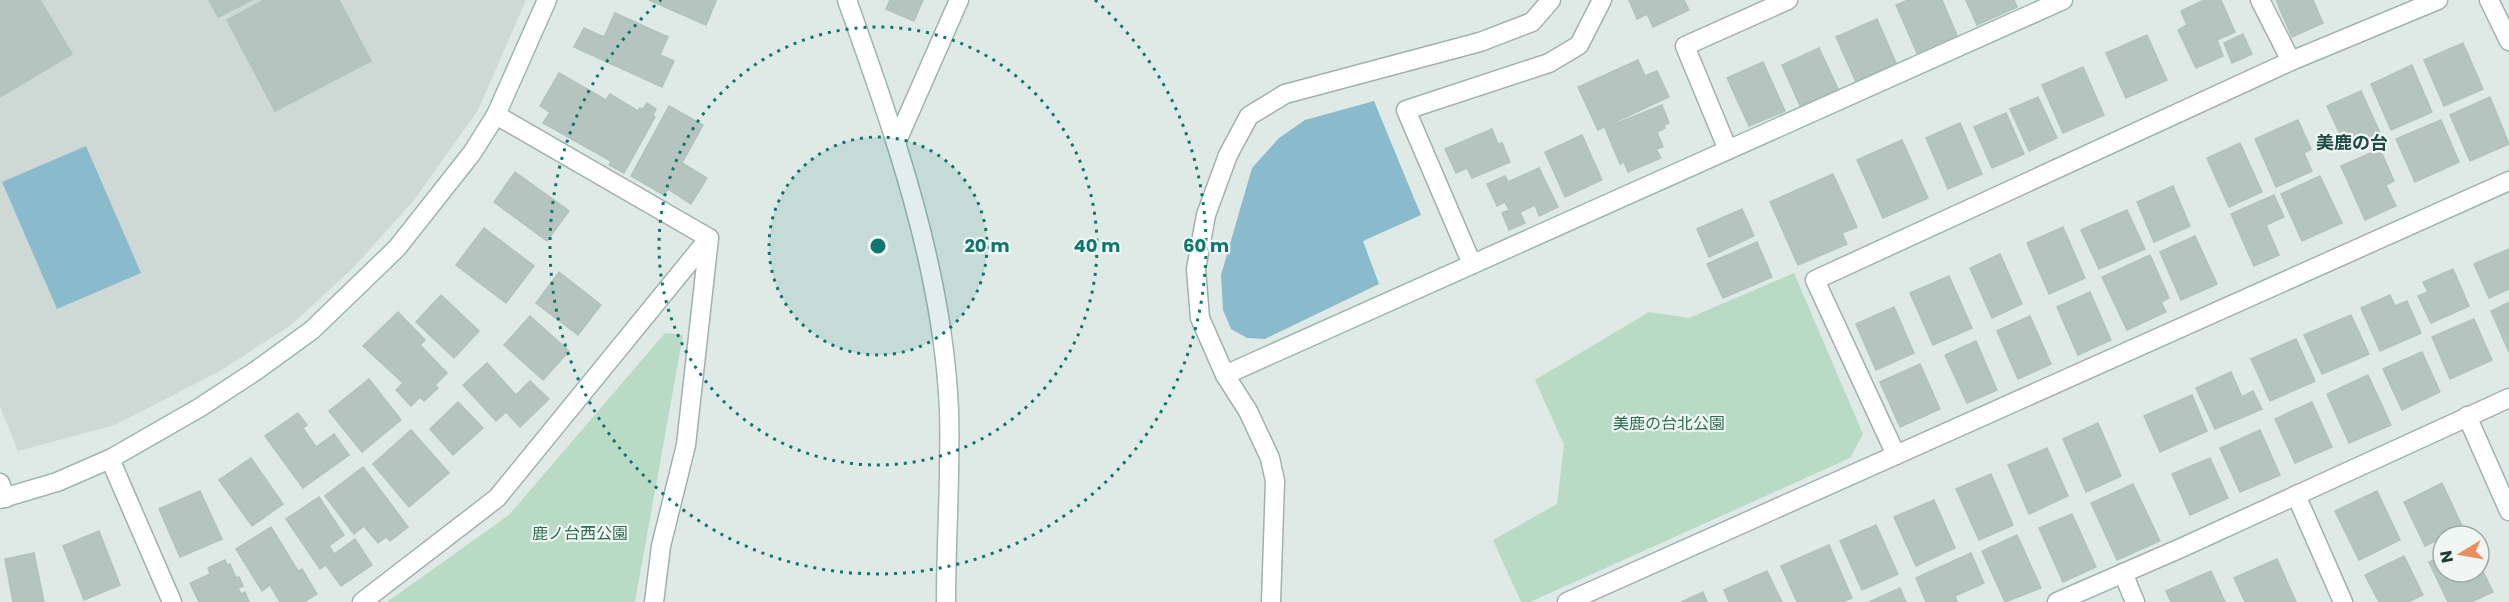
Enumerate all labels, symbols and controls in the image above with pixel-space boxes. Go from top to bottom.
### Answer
district label: 美鹿の台 [2316,130,2388,155]
text: 20 m [965,233,1009,258]
text: 40 m [1074,233,1120,258]
text: 60 m [1183,233,1229,258]
centre of rings [868,236,888,256]
park label: 美鹿の台北公園 [1613,412,1725,435]
park label: 鹿ノ台西公園 [532,522,628,545]
north arrow [2431,524,2491,584]
text: N [2434,549,2459,565]

